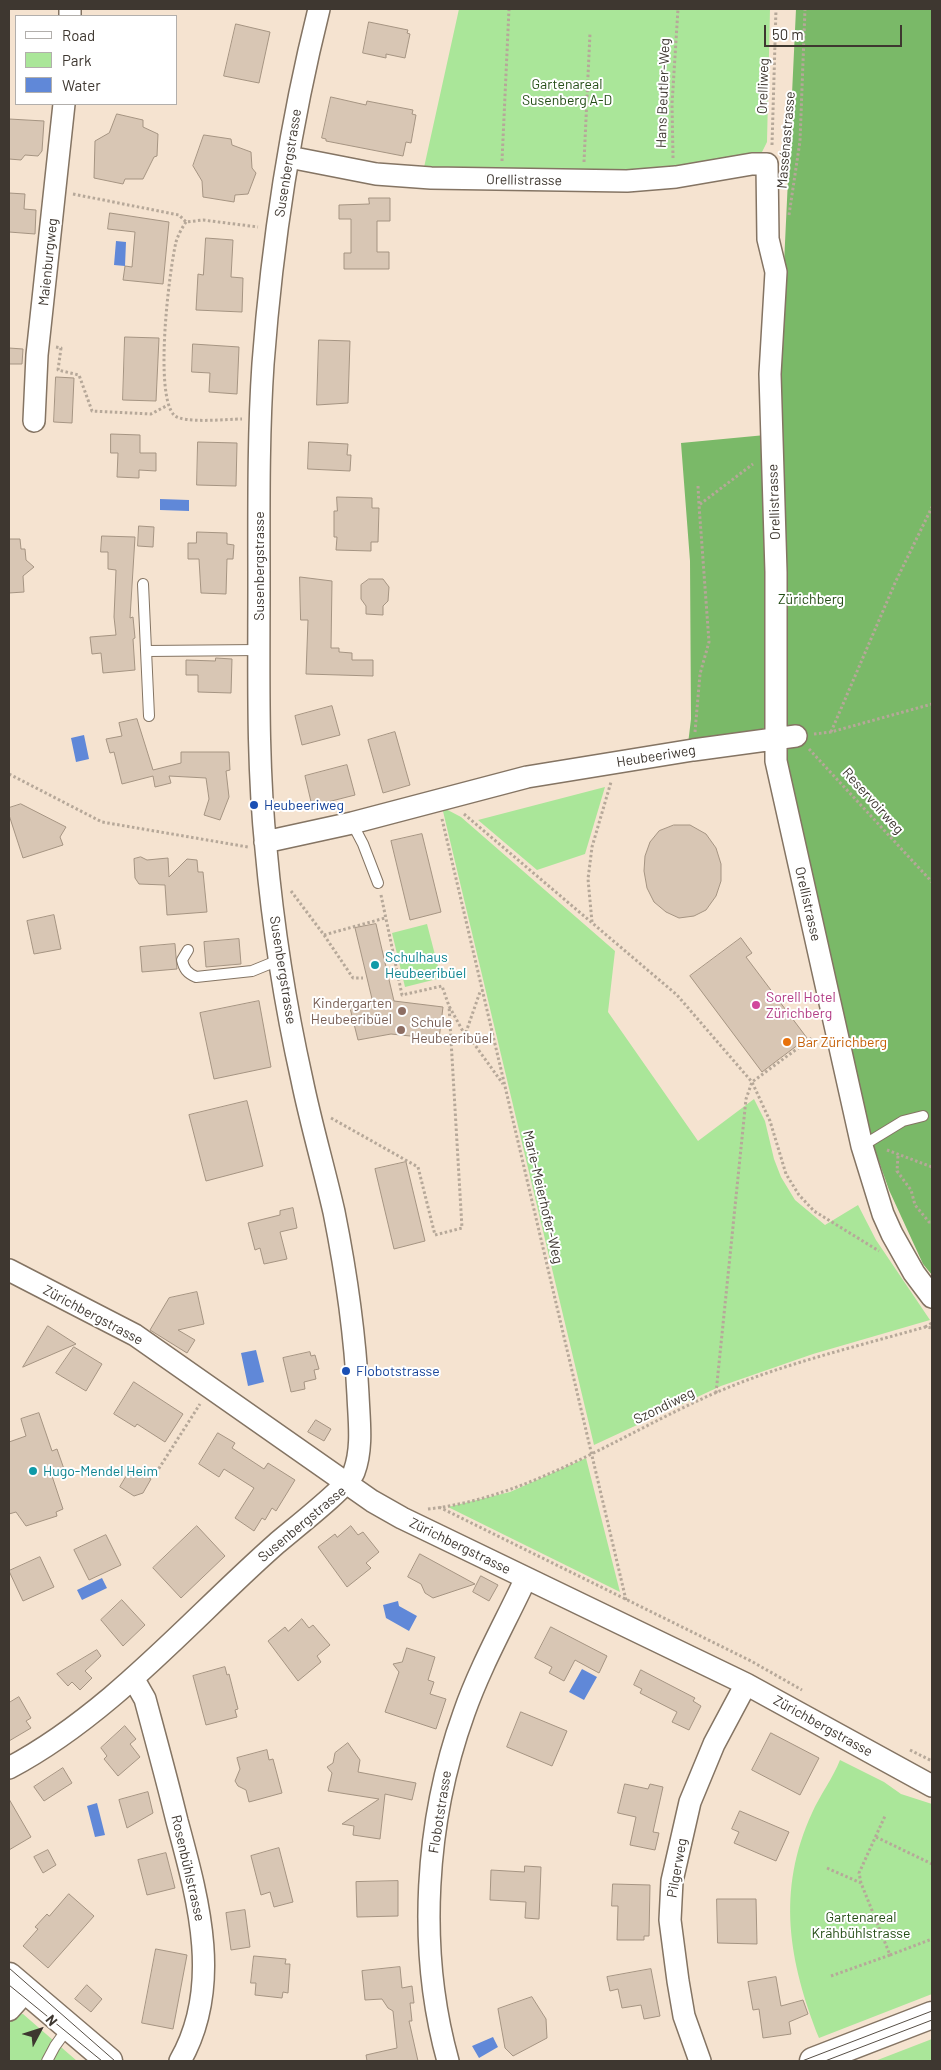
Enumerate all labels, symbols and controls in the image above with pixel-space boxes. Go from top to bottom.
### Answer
legend [15,15,178,105]
scale bar [766,15,904,47]
text: 50 m [772,25,804,43]
text: Road [62,26,95,44]
street label: Hans Beutler-Weg [653,38,673,148]
text: Park [62,51,91,69]
street label: Orelliweg [754,58,772,114]
text: Water [62,76,101,94]
park label: Gartenareal Susenberg A-D [522,76,612,108]
street label: Massénastrasse [773,91,799,189]
street label: Susenbergstrasse [271,108,305,218]
street label: Orellistrasse [486,171,562,189]
street label: Maienburgweg [35,217,61,307]
street label: Orellistrasse [764,464,784,540]
street label: Susenbergstrasse [251,511,267,621]
park label: Zürichberg [778,591,844,607]
street label: Heubeeriweg [615,741,697,771]
street label: Reservoirweg [839,764,907,838]
place label: Heubeeriweg [264,797,344,813]
marker: Heubeeriweg [248,799,260,811]
street label: Orellistrasse [791,865,825,943]
street label: Susenbergstrasse [266,915,300,1025]
place label: Schulhaus Heubeeribüel [385,949,466,982]
marker: Schulhaus Heubeeribüel [369,959,381,971]
place label: Sorell Hotel Zürichberg [766,989,836,1022]
place label: Kindergarten Heubeeribüel [311,995,392,1028]
marker: Sorell Hotel Zürichberg [750,999,762,1011]
marker: Kindergarten Heubeeribüel [396,1005,408,1017]
place label: Schule Heubeeribüel [411,1014,492,1046]
marker: Schule Heubeeribüel [395,1024,407,1036]
place label: Bar Zürichberg [797,1034,887,1050]
marker: Bar Zürichberg [781,1036,793,1048]
street label: Marie-Meierhofer-Weg [519,1129,567,1265]
street label: Zürichbergstrasse [40,1282,146,1348]
place label: Flobotstrasse [356,1363,440,1379]
marker: Flobotstrasse [340,1365,352,1377]
street label: Szondiweg [631,1384,697,1428]
place label: Hugo-Mendel Heim [43,1463,158,1479]
marker: Hugo-Mendel Heim [27,1465,39,1477]
street label: Susenbergstrasse [255,1482,349,1566]
street label: Zürichbergstrasse [407,1514,513,1578]
street label: Zürichbergstrasse [770,1692,876,1760]
street label: Flobotstrasse [425,1769,455,1855]
street label: Rosenbühlstrasse [168,1813,208,1923]
street label: Pilgerweg [663,1837,691,1899]
park label: Gartenareal Krähbühlstrasse [812,1909,910,1941]
north arrow [15,2005,65,2055]
text: N [42,2011,61,2029]

